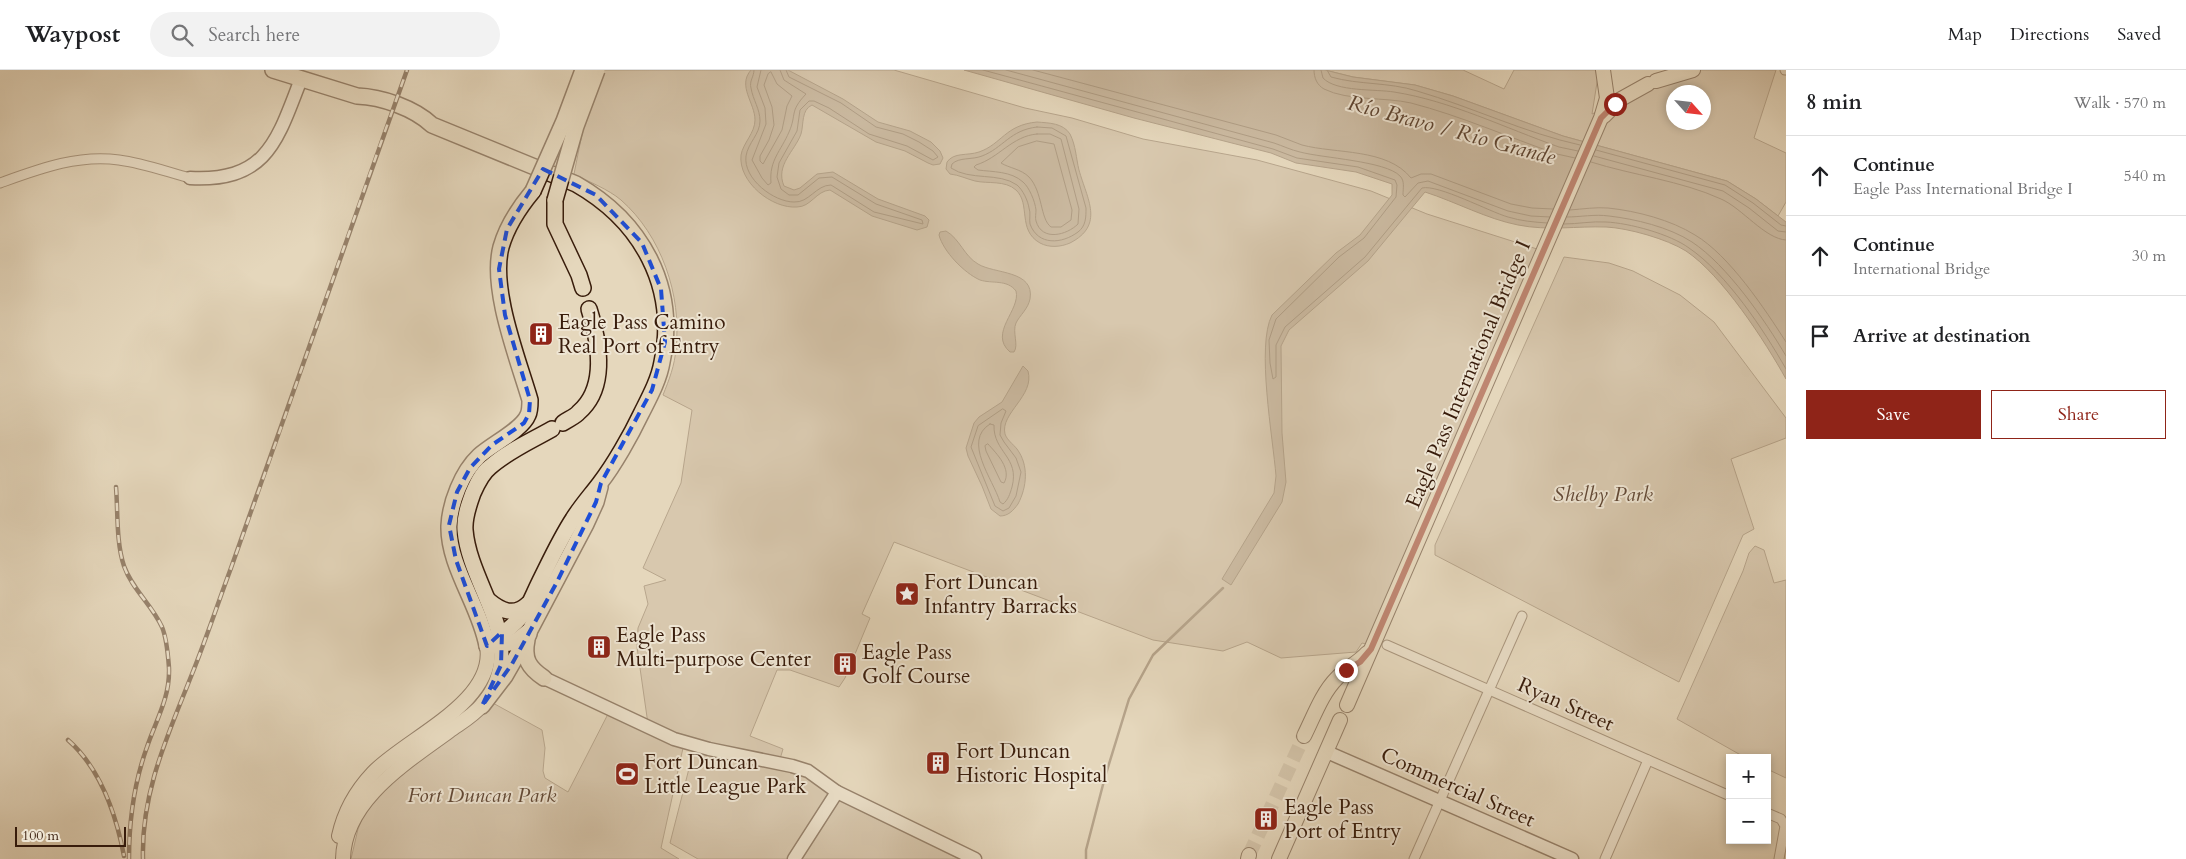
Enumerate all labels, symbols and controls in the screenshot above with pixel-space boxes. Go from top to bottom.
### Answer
search box [150,12,500,57]
text: Waypost [25,18,120,51]
icon: search [168,21,196,49]
text: Search here [208,22,300,48]
text: Map [1948,22,1982,47]
text: Directions [2010,22,2089,47]
text: Saved [2117,22,2161,47]
north arrow [1666,85,1711,130]
water label: Río Bravo / Rio Grande [1345,88,1559,172]
text: 8 min [1806,88,1862,117]
text: Walk · 570 m [2074,92,2166,114]
route start [1604,93,1627,116]
text: Continue [1853,152,1935,178]
icon: ahead [1806,162,1834,190]
text: 540 m [2124,165,2166,187]
text: Eagle Pass International Bridge I [1853,178,2073,200]
text: Continue [1853,232,1935,258]
street label: Eagle Pass International Bridge I [1399,236,1538,513]
icon: ahead [1806,242,1834,270]
text: 30 m [2132,245,2166,267]
text: International Bridge [1853,258,1990,280]
place label: Eagle Pass Camino Real Port of Entry [558,308,726,361]
building icon: Eagle Pass Camino Real Port of Entry [528,321,554,347]
icon: arrive [1806,322,1834,350]
text: Arrive at destination [1853,323,2030,349]
button: Save [1806,390,1981,439]
button: Share [1991,390,2166,439]
park label: Shelby Park [1553,480,1654,509]
place label: Fort Duncan Infantry Barracks [924,568,1077,621]
place icon: Fort Duncan Infantry Barracks [894,581,920,607]
place label: Eagle Pass Multi-purpose Center [616,621,811,674]
building icon: Eagle Pass Multi-purpose Center [586,634,612,660]
place label: Eagle Pass Golf Course [862,638,971,691]
building icon: Eagle Pass Golf Course [832,651,858,677]
route end [1335,659,1358,682]
street label: Ryan Street [1513,670,1619,739]
place label: Fort Duncan Historic Hospital [956,737,1107,790]
street label: Commercial Street [1376,740,1540,835]
place label: Fort Duncan Little League Park [644,748,807,801]
building icon: Fort Duncan Historic Hospital [925,750,951,776]
map controls [1726,754,1771,844]
button: + [1726,754,1771,799]
sports icon: Fort Duncan Little League Park [614,761,640,787]
park label: Fort Duncan Park [408,781,557,810]
place label: Eagle Pass Port of Entry [1284,793,1401,846]
button: − [1726,799,1771,844]
building icon: Eagle Pass Port of Entry [1253,806,1279,832]
scale bar [15,824,126,847]
text: 100 m [22,826,59,845]

